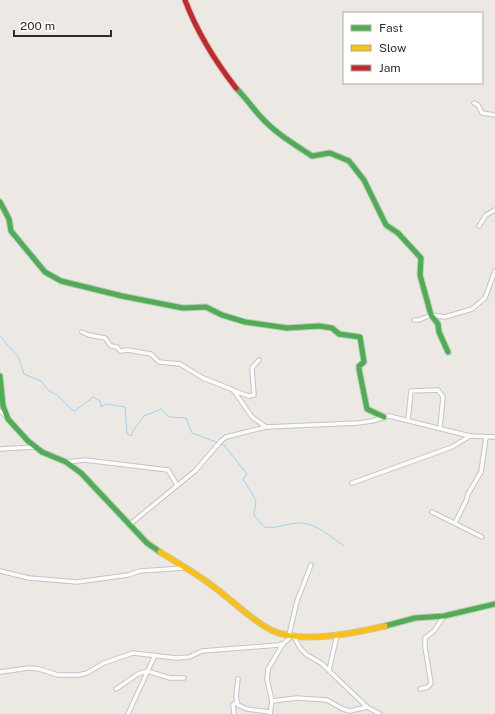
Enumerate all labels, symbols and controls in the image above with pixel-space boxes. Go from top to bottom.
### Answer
scale bar [14,12,111,38]
legend [343,12,483,84]
text: 200 m [20,19,55,33]
text: Fast [379,21,404,35]
text: Slow [379,41,407,55]
text: Jam [379,61,401,75]

